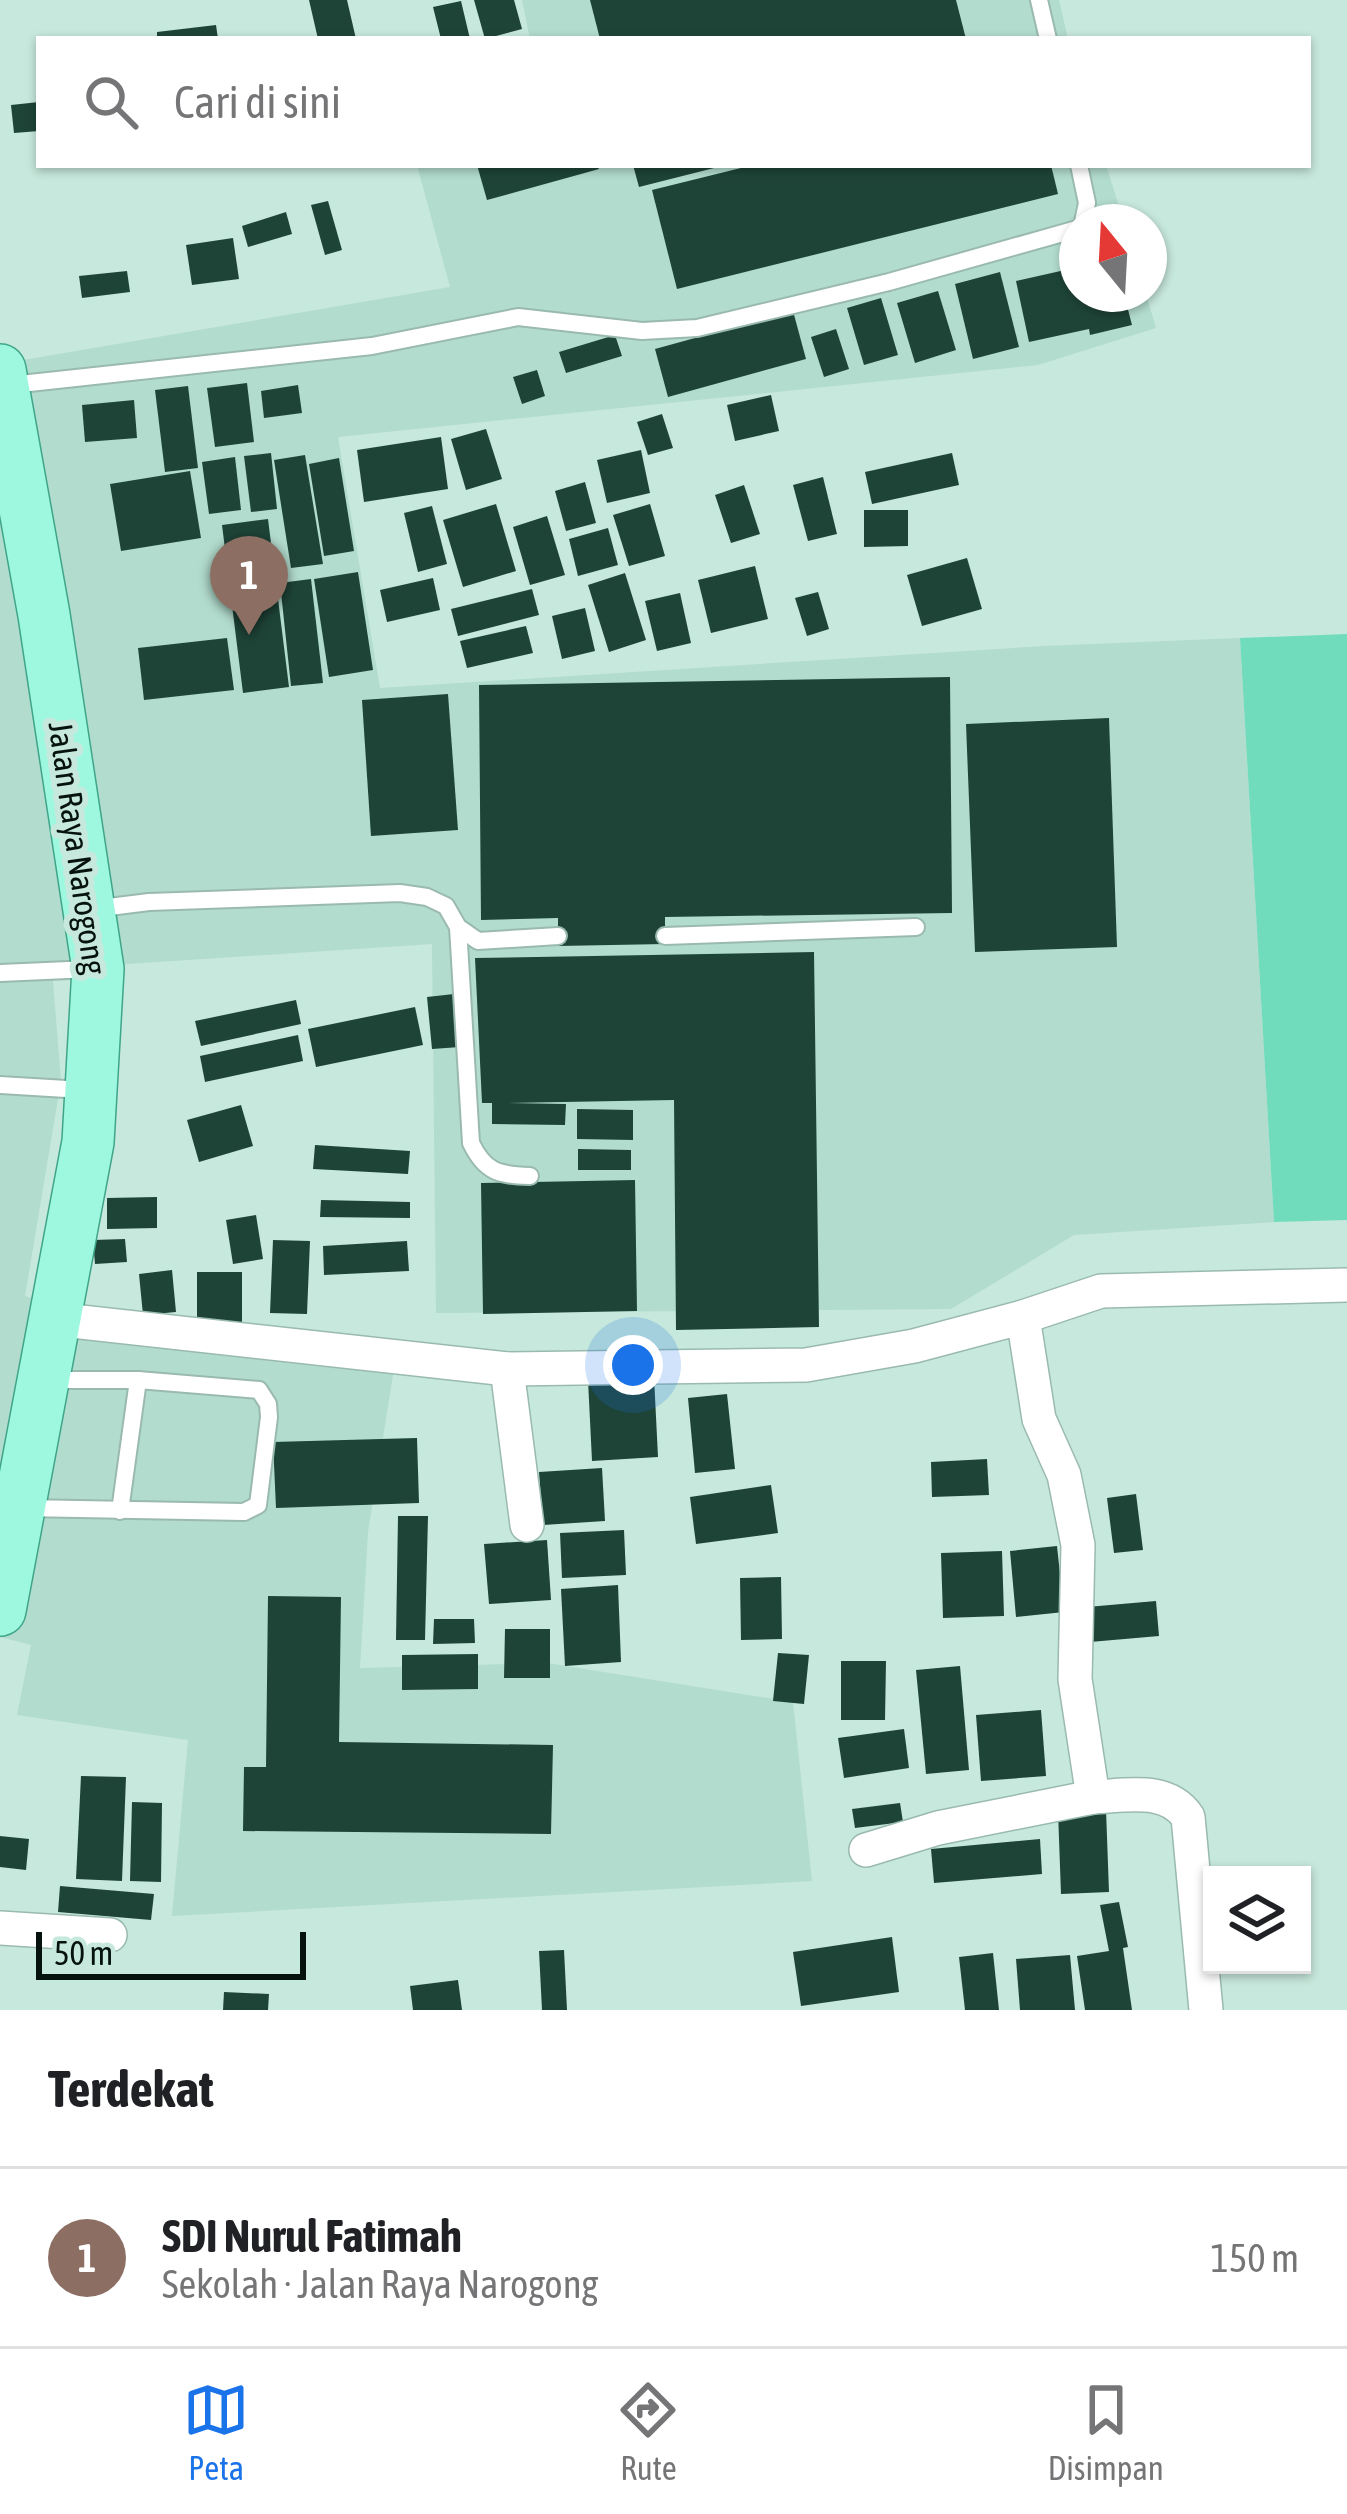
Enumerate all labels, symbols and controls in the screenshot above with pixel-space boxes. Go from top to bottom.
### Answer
search box [36,36,1311,168]
icon: search [78,69,144,135]
text: Cari di sini [174,76,341,128]
north arrow [1059,204,1167,312]
pin: 1 [210,536,288,635]
street label: Jalan Raya Narogong [41,719,115,978]
your location [603,1335,663,1395]
map controls [1203,1866,1311,1974]
button: layers [1203,1866,1311,1974]
scale bar [36,1926,306,1979]
text: 50 m [54,1934,113,1972]
text: Terdekat [48,2059,214,2118]
text: SDI Nurul Fatimah [162,2210,462,2262]
text: 1 [78,2236,96,2280]
text: 150 m [1211,2236,1299,2280]
text: Sekolah · Jalan Raya Narogong [162,2262,598,2306]
tab: Peta [183,2377,249,2487]
tab: Rute [615,2377,681,2487]
tab: Disimpan [1048,2377,1164,2487]

